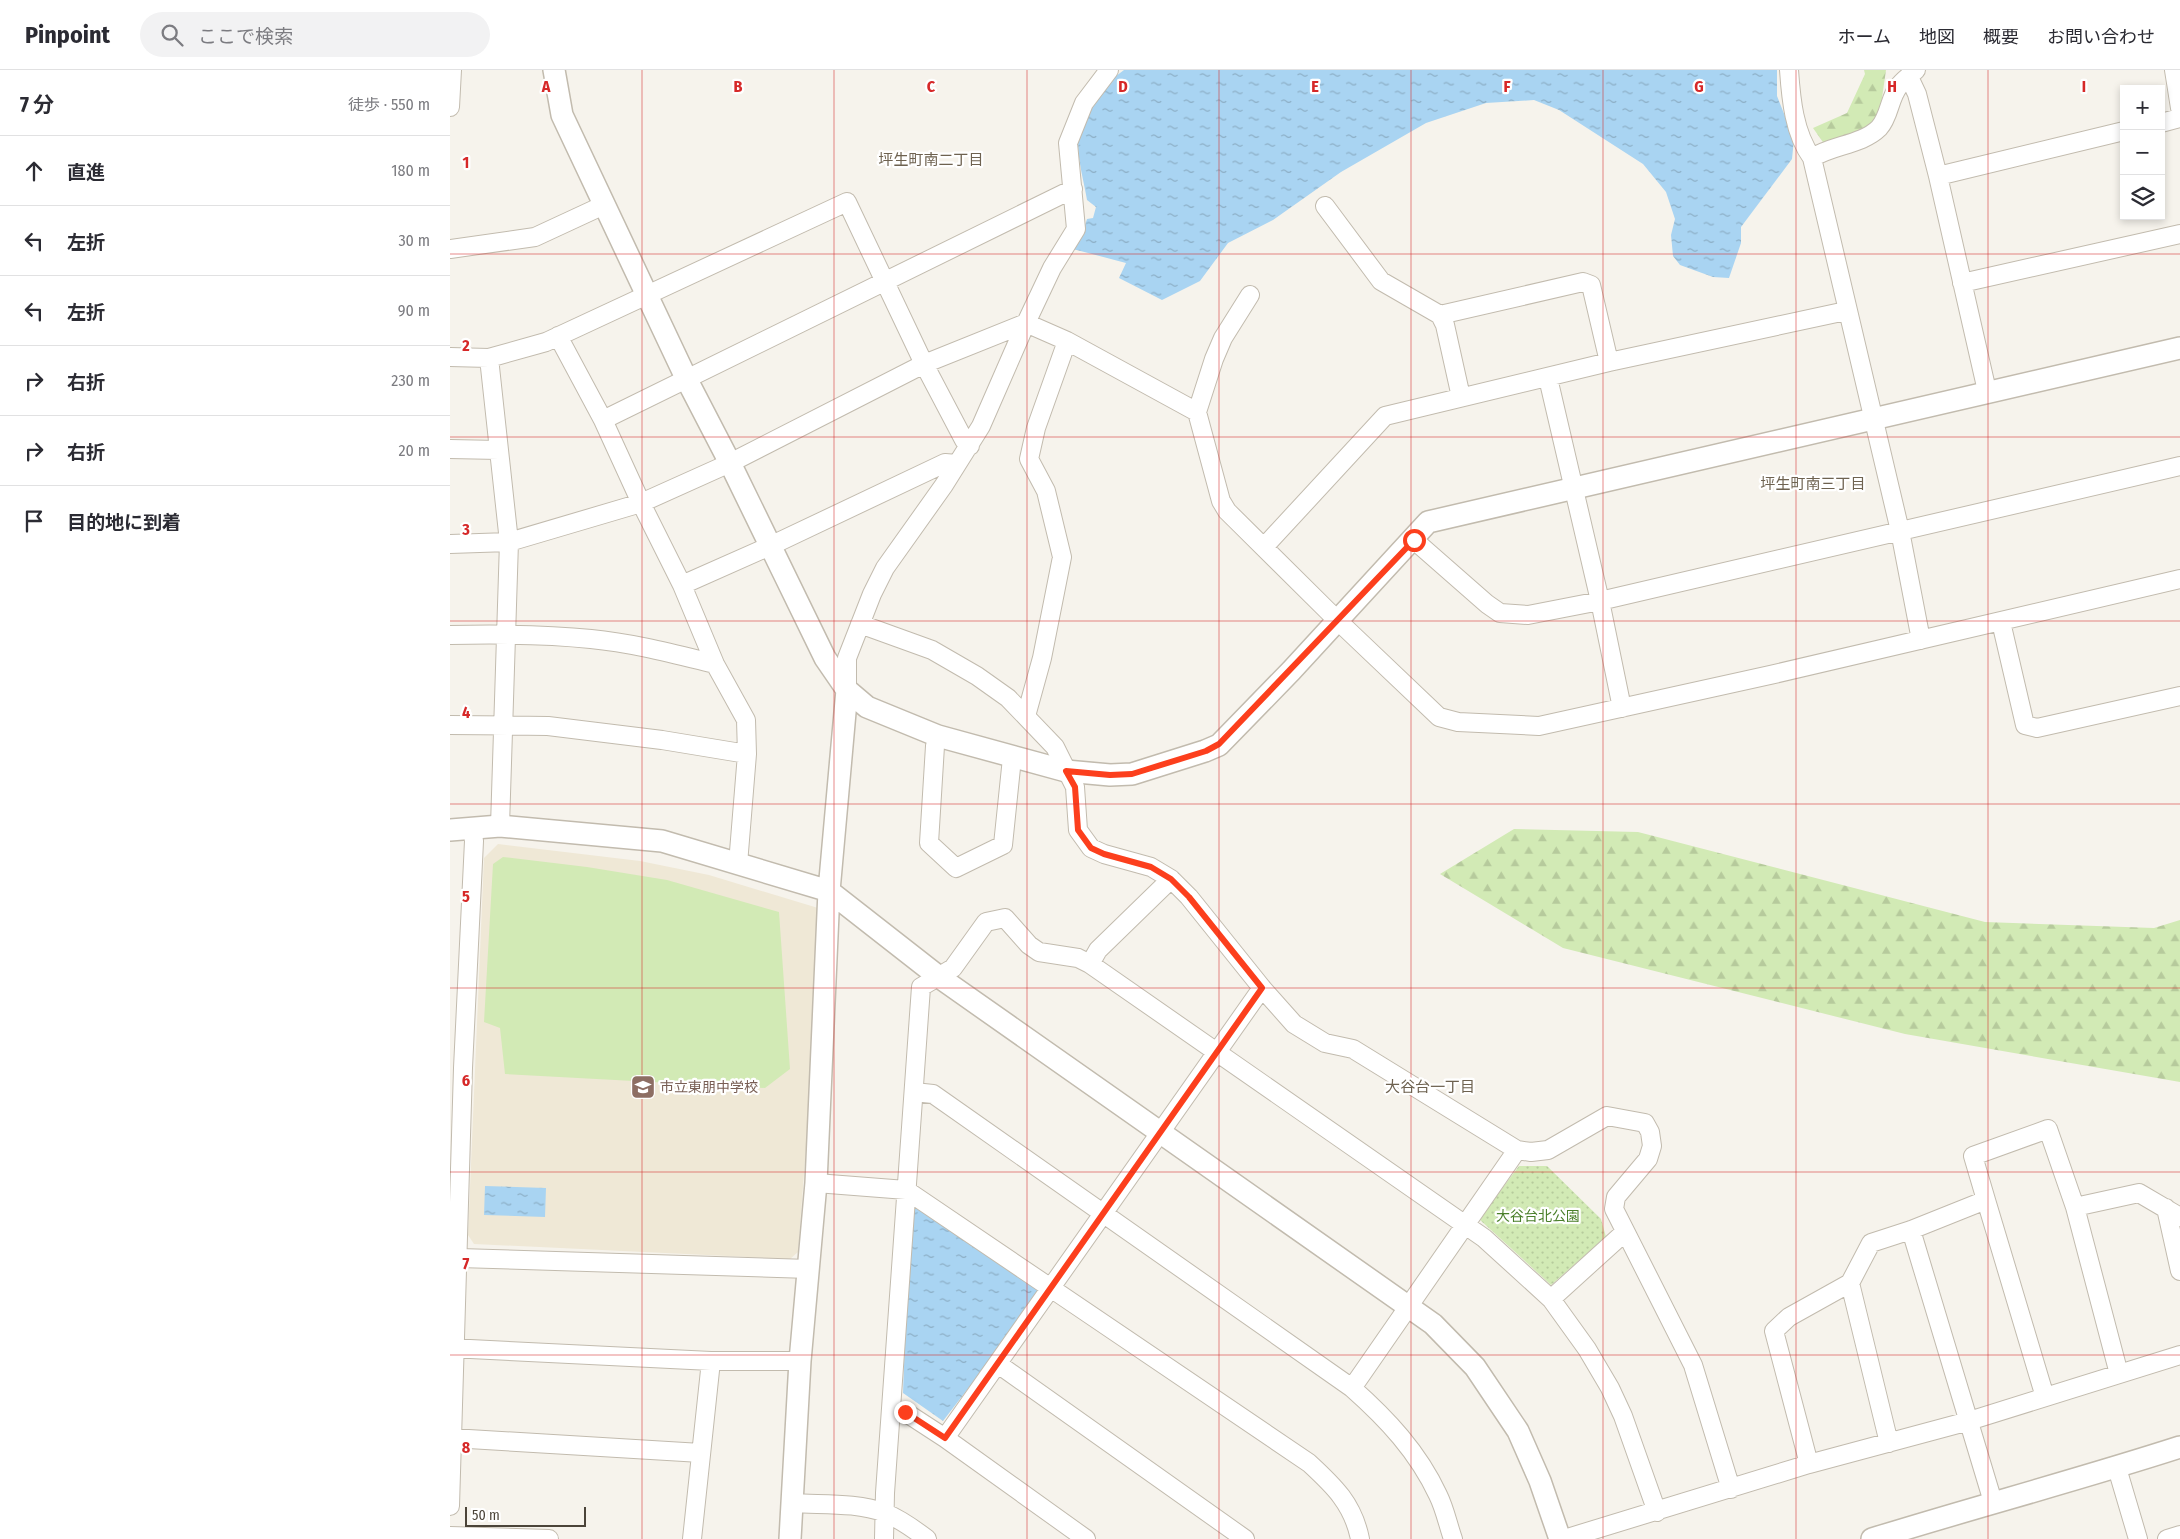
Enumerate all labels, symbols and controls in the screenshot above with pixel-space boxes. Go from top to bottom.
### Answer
search box [140,12,490,57]
text: Pinpoint [25,21,110,49]
icon: search [158,21,186,49]
text: ここで検索 [198,25,293,48]
text: ホーム [1838,26,1891,48]
text: 地図 [1919,26,1955,48]
text: 概要 [1983,26,2019,48]
text: お問い合わせ [2047,26,2155,48]
text: A [541,77,551,96]
text: B [734,77,743,96]
text: C [927,77,936,96]
text: D [1118,77,1128,96]
text: E [1311,77,1319,96]
text: F [1503,77,1511,96]
text: G [1694,77,1704,96]
text: H [1887,77,1897,96]
text: I [2082,77,2086,96]
map controls [2120,85,2165,220]
button: + [2120,85,2165,130]
text: 7 分 [20,92,54,118]
text: 徒歩 · 550 m [348,95,430,114]
button: − [2120,130,2165,175]
district label: 坪生町南二丁目 [878,151,984,169]
text: 1 [463,153,469,172]
icon: ahead [20,157,48,185]
text: 直進 [67,161,105,184]
text: 180 m [391,161,430,180]
button: layers [2120,175,2165,220]
icon: left [20,227,48,255]
text: 左折 [67,231,105,254]
text: 30 m [398,231,430,250]
icon: left [20,297,48,325]
text: 左折 [67,301,105,324]
text: 90 m [398,301,430,320]
text: 2 [461,336,470,355]
icon: right [20,367,48,395]
text: 右折 [67,371,105,394]
text: 230 m [391,371,430,390]
icon: right [20,437,48,465]
text: 右折 [67,441,105,464]
text: 20 m [399,441,430,460]
district label: 坪生町南三丁目 [1760,475,1866,493]
icon: arrive [20,507,48,535]
text: 目的地に到着 [67,511,181,534]
text: 3 [461,520,470,539]
route start [1403,529,1426,552]
text: 4 [462,703,470,722]
text: 5 [462,887,470,906]
text: 6 [462,1071,470,1090]
school or university icon: 市立東朋中学校 [630,1074,656,1100]
district label: 大谷台一丁目 [1385,1078,1475,1096]
place label: 市立東朋中学校 [660,1079,758,1096]
park label: 大谷台北公園 [1496,1208,1580,1225]
text: 7 [463,1254,470,1273]
route end [894,1401,917,1424]
text: 8 [462,1438,471,1457]
scale bar [465,1504,586,1527]
text: 50 m [472,1507,500,1524]

